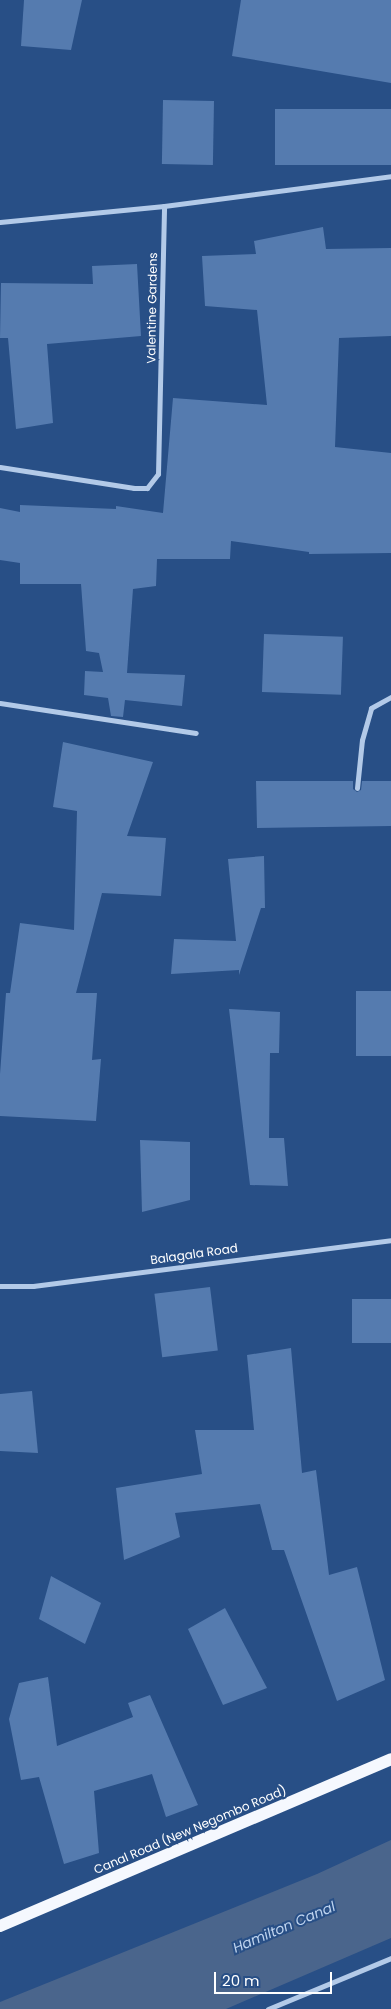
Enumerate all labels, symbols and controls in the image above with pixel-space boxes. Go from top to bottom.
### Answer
street label: Valentine Gardens [144,252,160,364]
street label: Balagala Road [149,1241,239,1267]
street label: Canal Road (New Negombo Road) [92,1783,288,1877]
water label: Hamilton Canal [230,1898,338,1956]
scale bar [216,1962,334,1994]
text: 20 m [222,1970,260,1991]

